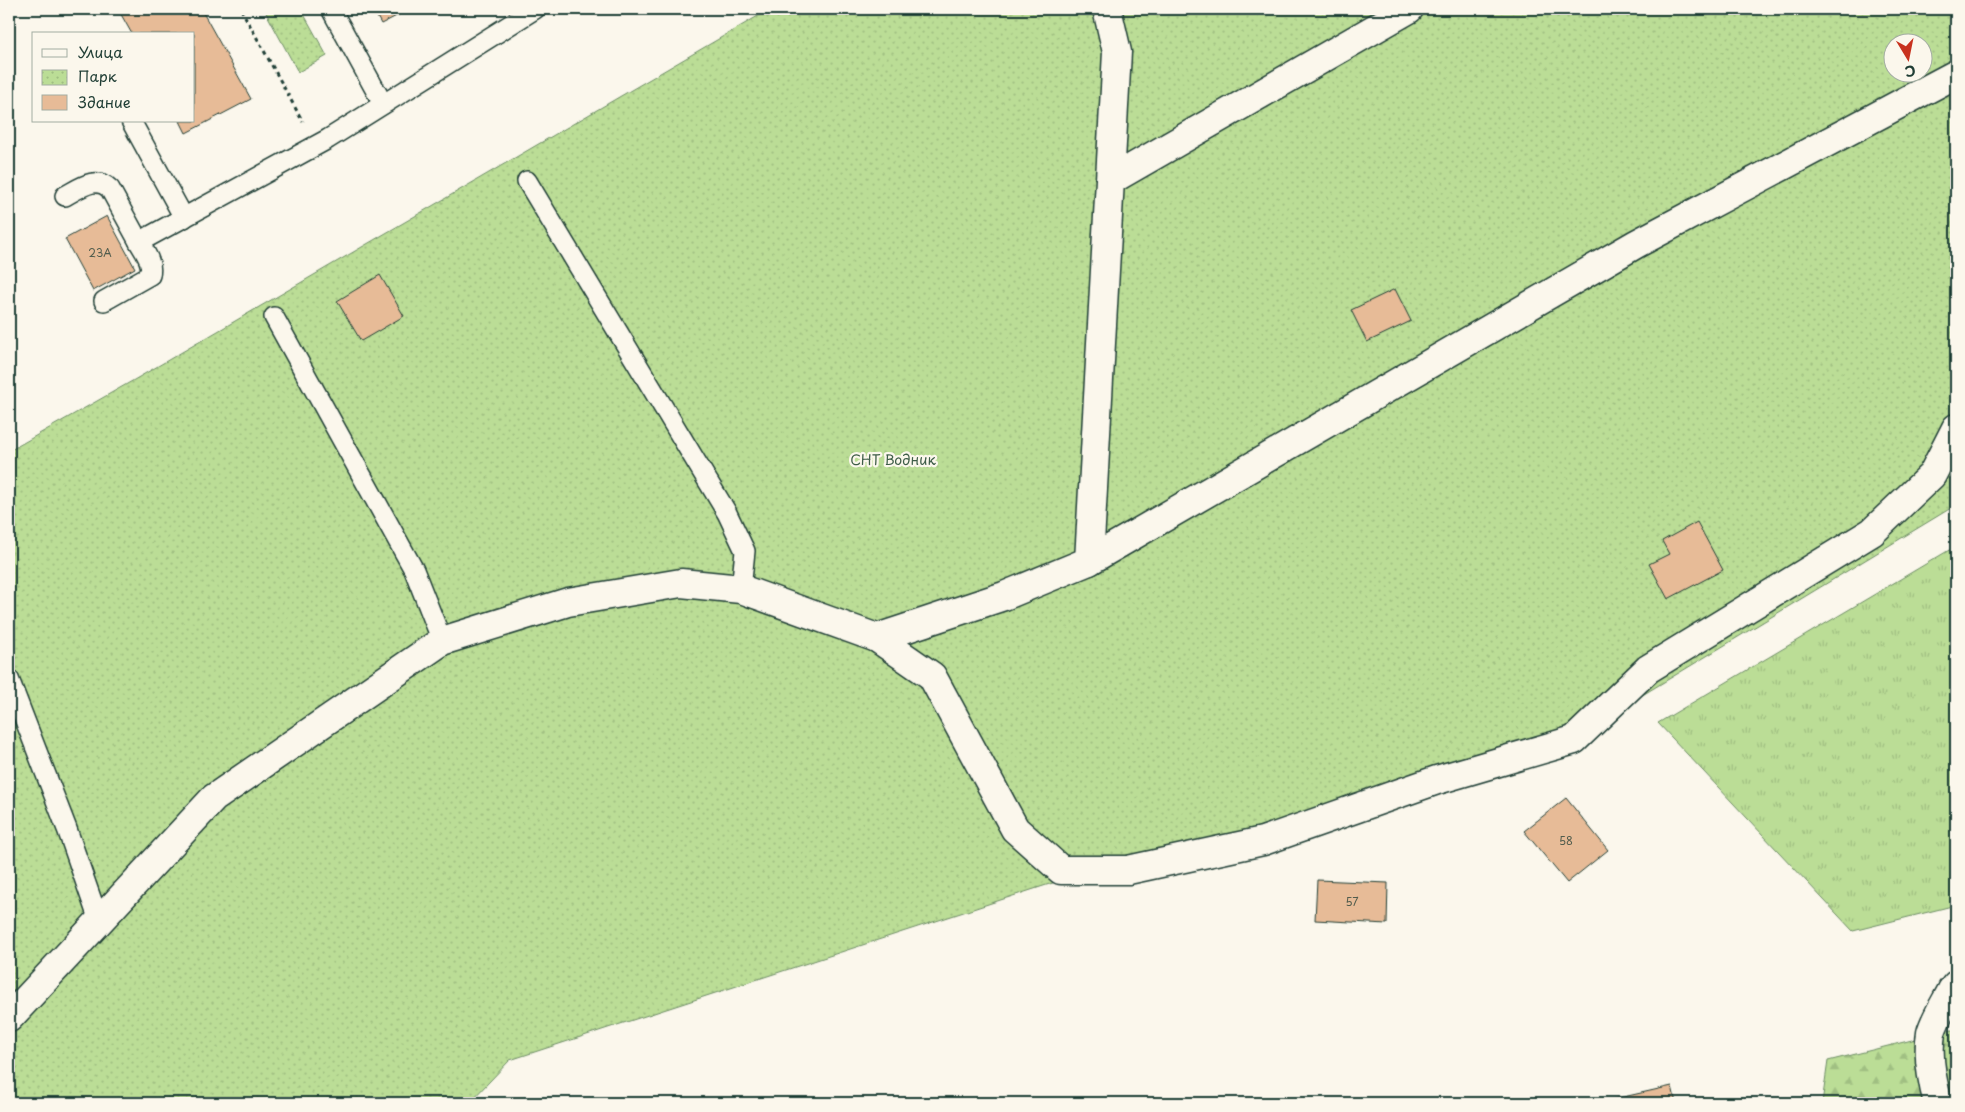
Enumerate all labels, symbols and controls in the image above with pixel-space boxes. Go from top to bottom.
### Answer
legend [32,32,195,122]
north arrow [1882,32,1932,82]
text: Улица [78,40,123,63]
text: С [1903,60,1917,83]
text: Парк [78,64,117,87]
text: Здание [78,90,131,113]
house number: 23А [88,244,112,261]
park label: СНТ Водник [850,449,936,470]
house number: 58 [1559,832,1573,849]
house number: 57 [1345,893,1359,910]

